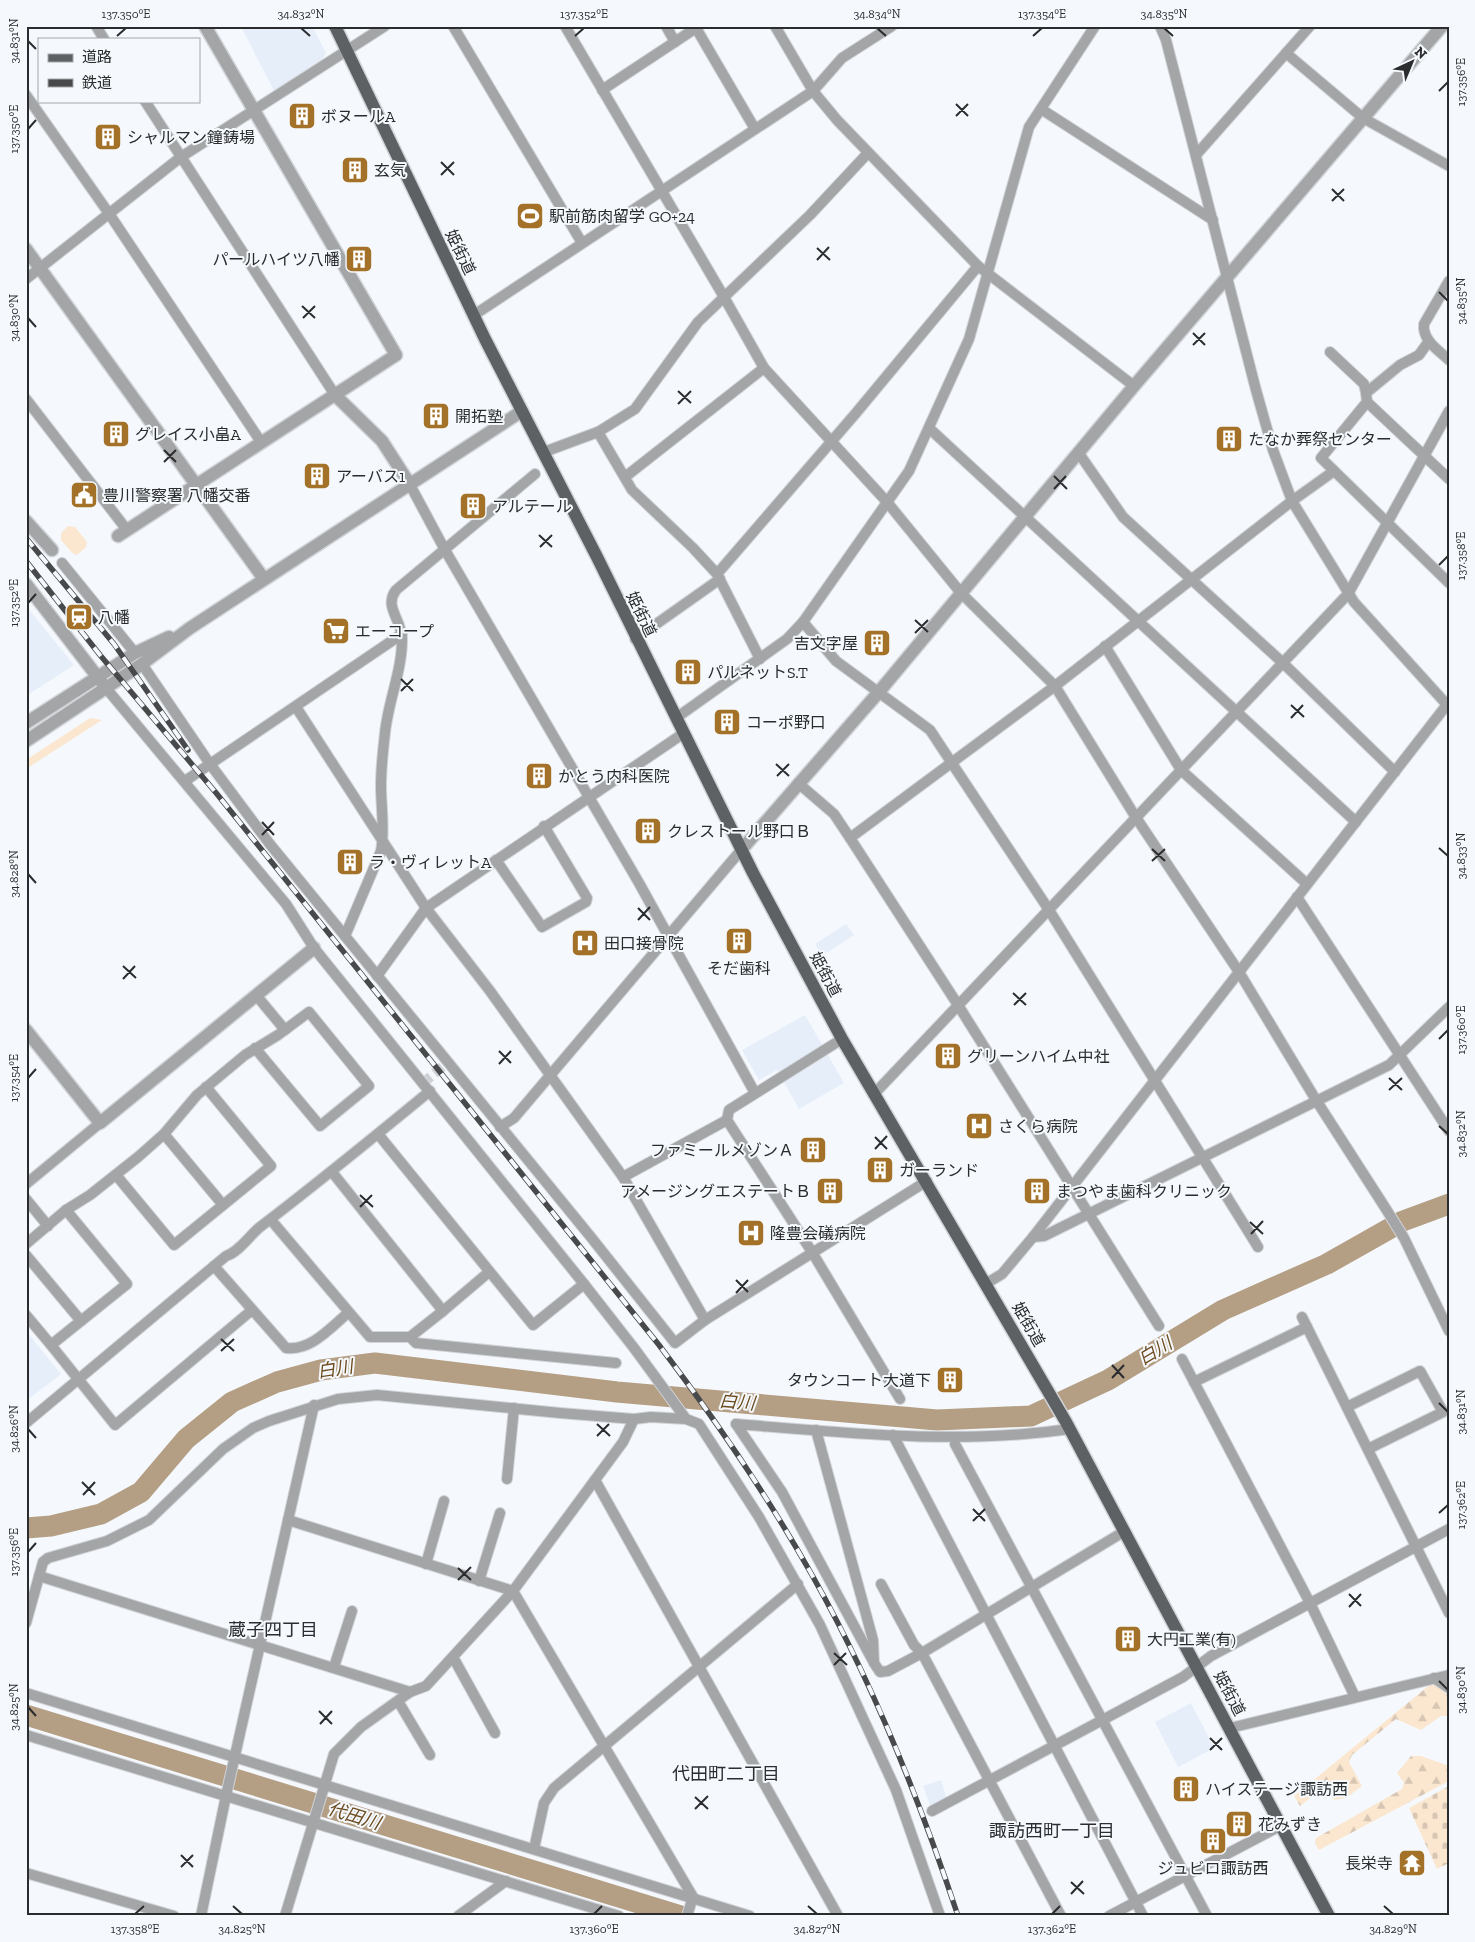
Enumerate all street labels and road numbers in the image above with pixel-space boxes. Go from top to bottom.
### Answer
street label: 姫街道 [441,226,480,278]
street label: 姫街道 [622,588,661,640]
street label: 姫街道 [806,949,845,1000]
street label: 姫街道 [1008,1299,1049,1350]
street label: 姫街道 [1210,1668,1249,1719]

